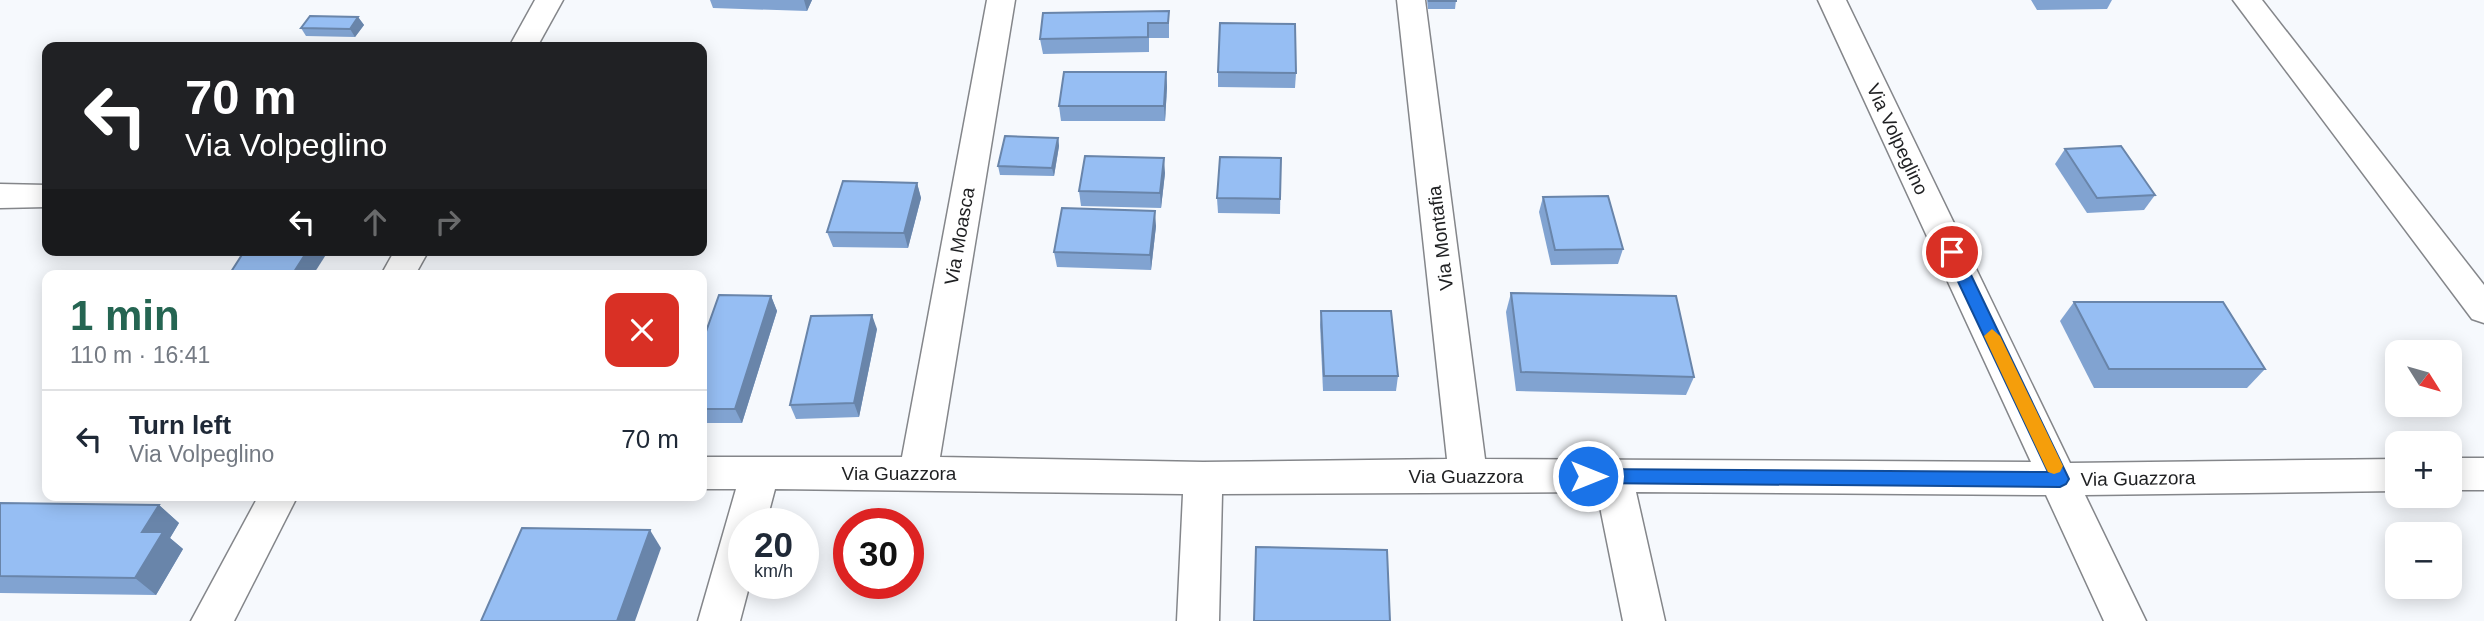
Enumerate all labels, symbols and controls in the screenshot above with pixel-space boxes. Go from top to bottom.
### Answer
icon: left [70,70,161,161]
text: 70 m [185,70,297,124]
street label: Via Volpeglino [1863,80,1932,198]
text: Via Volpeglino [185,127,387,163]
street label: Via Montafia [1424,184,1457,291]
street label: Via Moasca [941,185,978,287]
icon: left [283,203,321,241]
icon: ahead [356,203,394,241]
icon: right [429,203,467,241]
pin [1922,222,1982,282]
icon: arrive [1933,233,1971,271]
text: 1 min [70,292,180,339]
button: close [605,293,679,367]
north arrow [2385,340,2462,416]
map controls [2385,340,2462,599]
text: 110 m · 16:41 [70,342,210,368]
text: Turn left [129,410,231,440]
icon: left [70,420,108,458]
text: 70 m [621,424,679,454]
button: + [2385,431,2462,508]
position arrow [1551,439,1625,513]
text: Via Volpeglino [129,441,274,467]
street label: Via Guazzora [842,463,957,484]
street label: Via Guazzora [1409,466,1524,487]
street label: Via Guazzora [2080,467,2196,490]
speed limit sign: 30 [833,508,924,599]
button: − [2385,522,2462,599]
text: 20 [754,525,793,564]
text: km/h [754,561,793,581]

